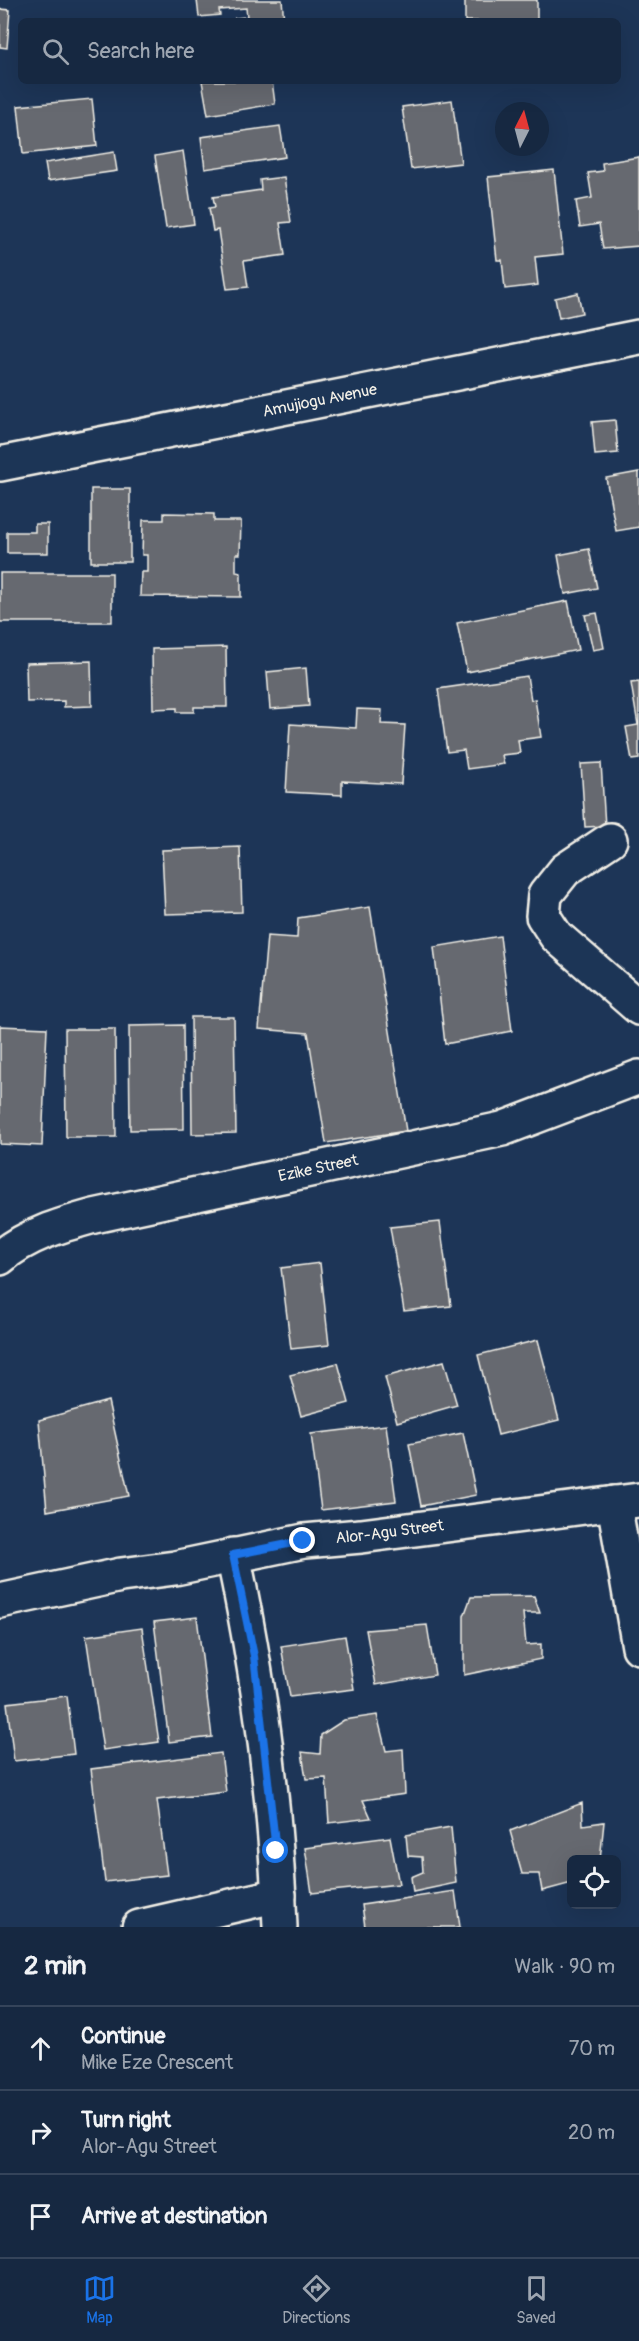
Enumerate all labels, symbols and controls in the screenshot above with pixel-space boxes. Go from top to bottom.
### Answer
search box [18,18,621,84]
icon: search [39,35,72,68]
text: Search here [87,37,194,65]
north arrow [495,102,549,156]
street label: Amujiogu Avenue [261,379,379,422]
street label: Ezike Street [276,1150,360,1186]
street label: Alor-Agu Street [335,1515,445,1548]
route end [289,1527,315,1553]
route start [262,1837,288,1863]
map controls [567,1855,621,1909]
button: locate [567,1855,621,1909]
text: 2 min [24,1950,86,1982]
text: Walk · 90 m [514,1954,615,1979]
text: Continue [81,2022,165,2050]
icon: ahead [24,2032,57,2065]
text: 70 m [569,2036,615,2061]
text: Mike Eze Crescent [81,2050,233,2075]
text: Turn right [81,2106,171,2134]
icon: right [24,2116,57,2149]
text: 20 m [568,2120,615,2145]
text: Alor-Agu Street [81,2134,217,2159]
icon: arrive [24,2200,57,2233]
text: Arrive at destination [81,2202,267,2230]
tab: Map [83,2272,116,2328]
tab: Directions [282,2272,350,2328]
tab: Saved [516,2272,556,2328]

